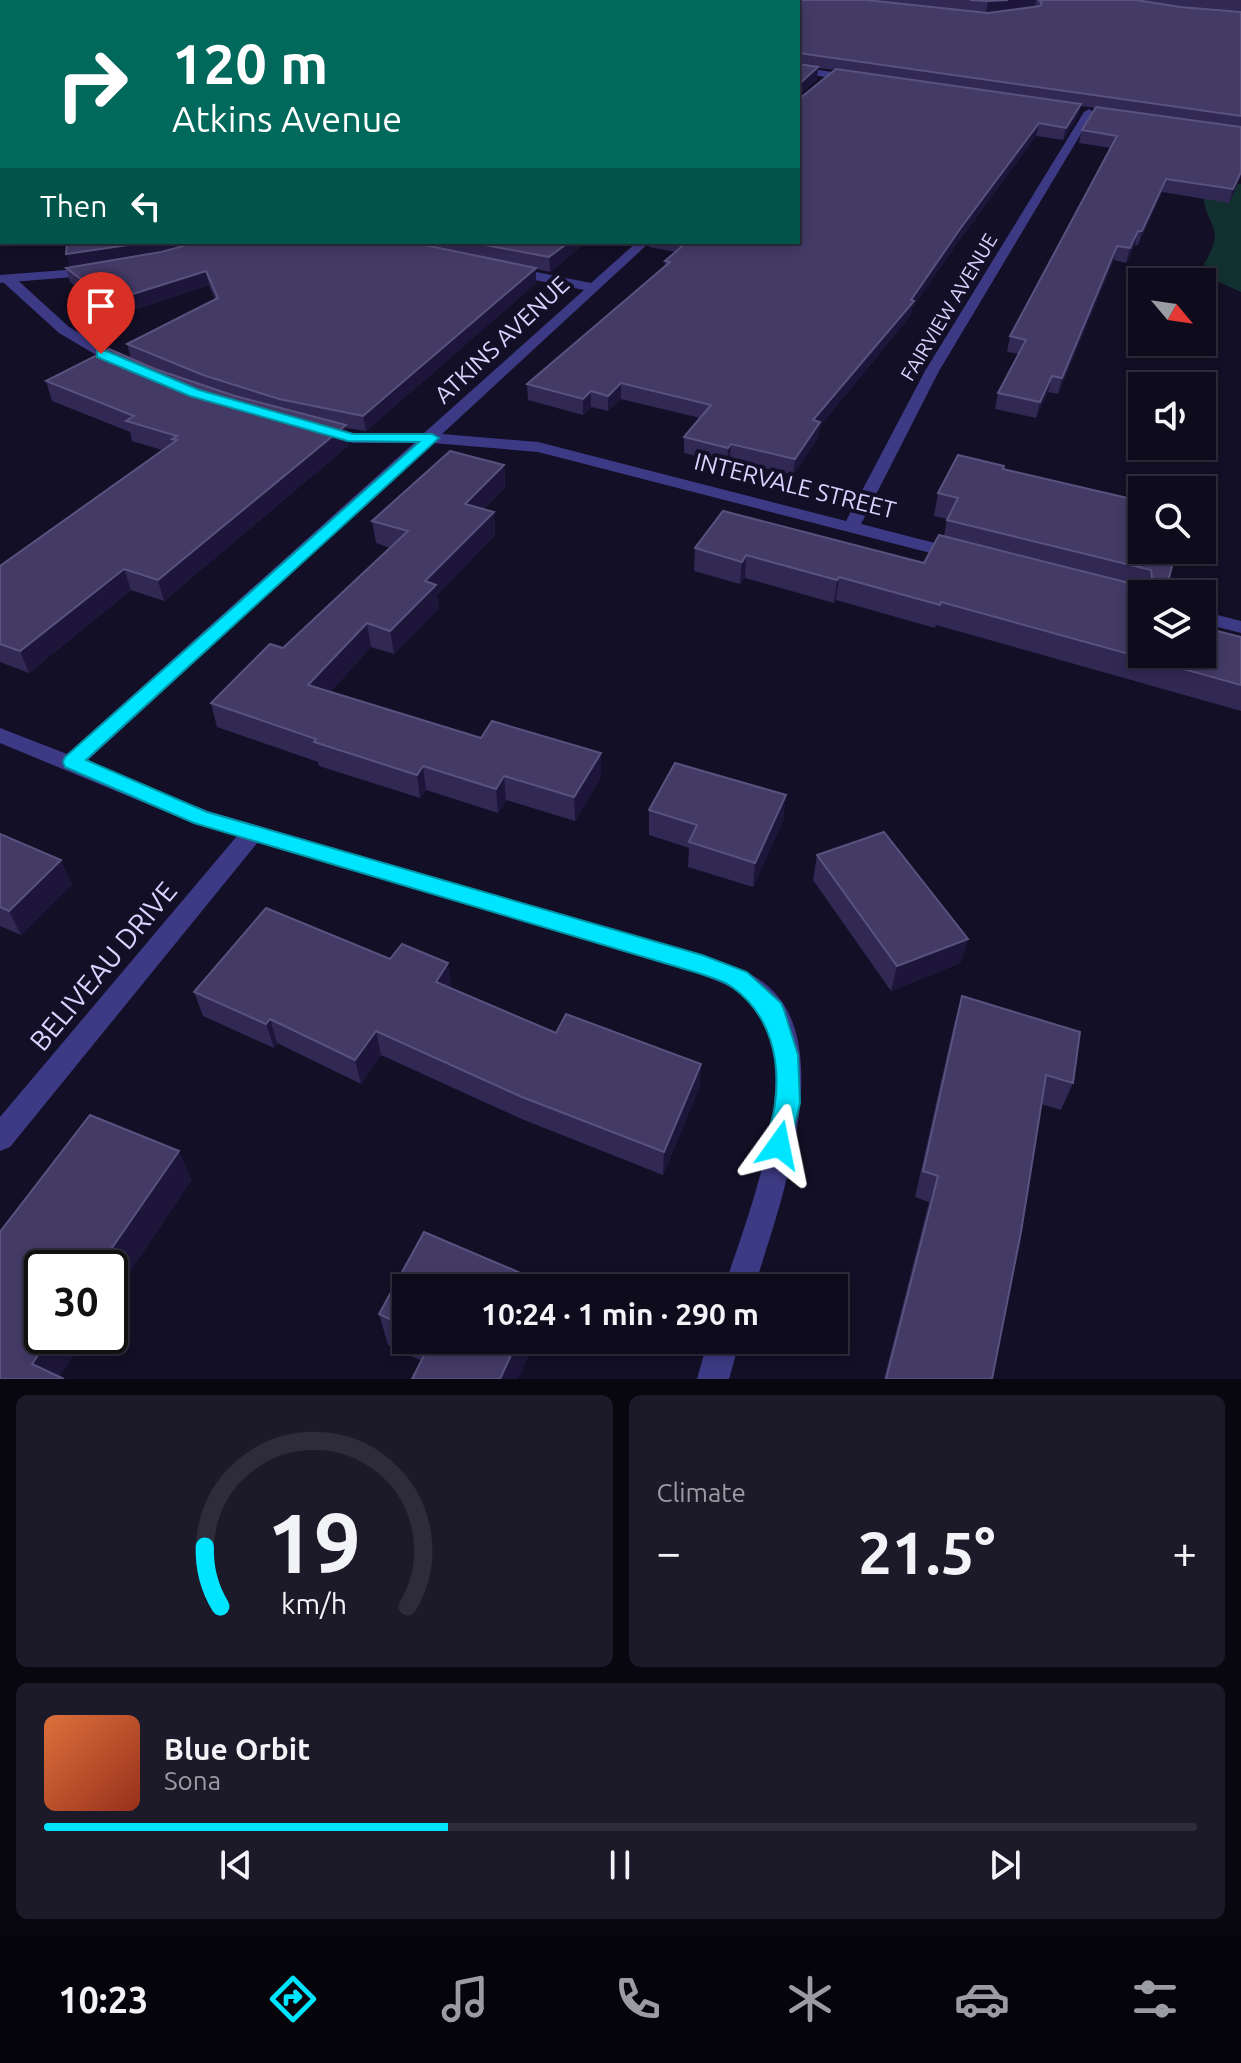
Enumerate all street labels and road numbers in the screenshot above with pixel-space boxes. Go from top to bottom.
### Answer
street label: FAIRVIEW AVENUE [896,229,1002,384]
street label: ATKINS AVENUE [429,271,574,409]
street label: INTERVALE STREET [691,447,899,524]
street label: BELIVEAU DRIVE [23,875,182,1056]

